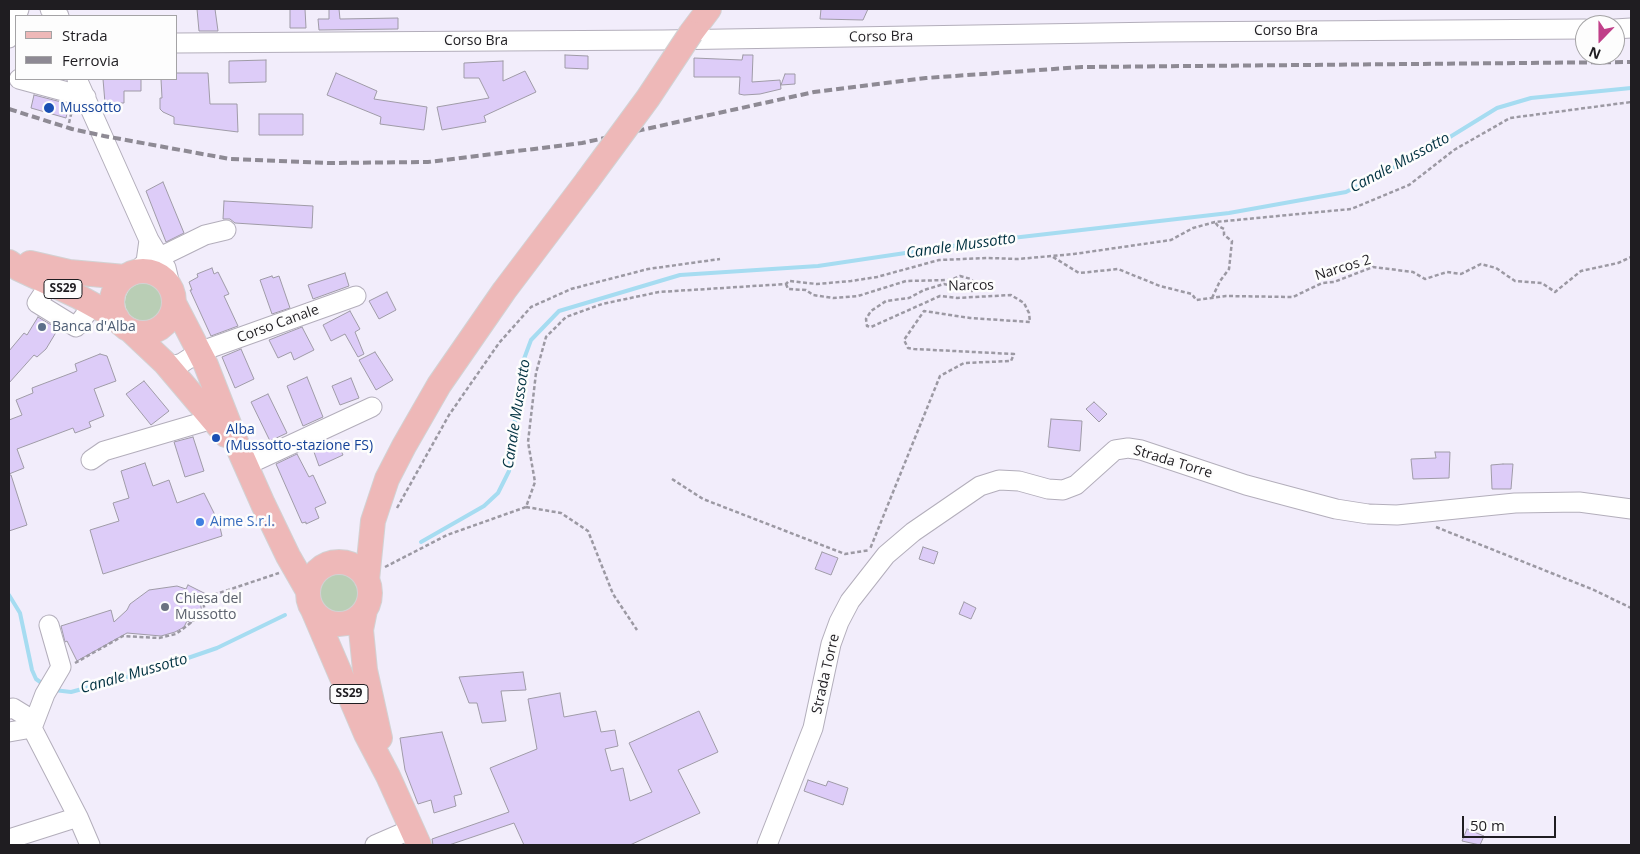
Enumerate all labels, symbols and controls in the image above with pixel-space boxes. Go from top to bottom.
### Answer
legend [15,15,178,80]
north arrow [1575,15,1625,65]
street label: Corso Bra [1254,23,1318,39]
text: Strada [62,25,108,45]
street label: Corso Bra [849,28,913,46]
street label: Corso Bra [444,33,508,49]
text: N [1586,43,1603,64]
text: Ferrovia [62,50,119,70]
place label: Mussotto [60,100,121,116]
marker: Mussotto [42,101,56,115]
water label: Canale Mussotto [1347,129,1453,197]
water label: Canale Mussotto [905,229,1017,263]
street label: Narcos 2 [1313,252,1373,284]
street label: Narcos [948,277,994,295]
road number: SS29 [44,280,82,298]
street label: Corso Canale [235,301,321,347]
place label: Banca d'Alba [52,319,136,335]
marker: Banca d'Alba [36,321,48,333]
water label: Canale Mussotto [499,358,535,470]
place label: Alba (Mussotto-stazione FS) [226,422,373,454]
marker: Alba (Mussotto-stazione FS) [210,432,222,444]
street label: Strada Torre [1132,442,1214,482]
place label: Aime S.r.l. [210,514,275,530]
marker: Aime S.r.l. [194,516,206,528]
place label: Chiesa del Mussotto [175,591,242,624]
marker: Chiesa del Mussotto [159,601,171,613]
street label: Strada Torre [809,632,843,716]
water label: Canale Mussotto [78,650,190,698]
road number: SS29 [330,684,368,704]
scale bar [1465,806,1559,838]
text: 50 m [1470,815,1505,835]

